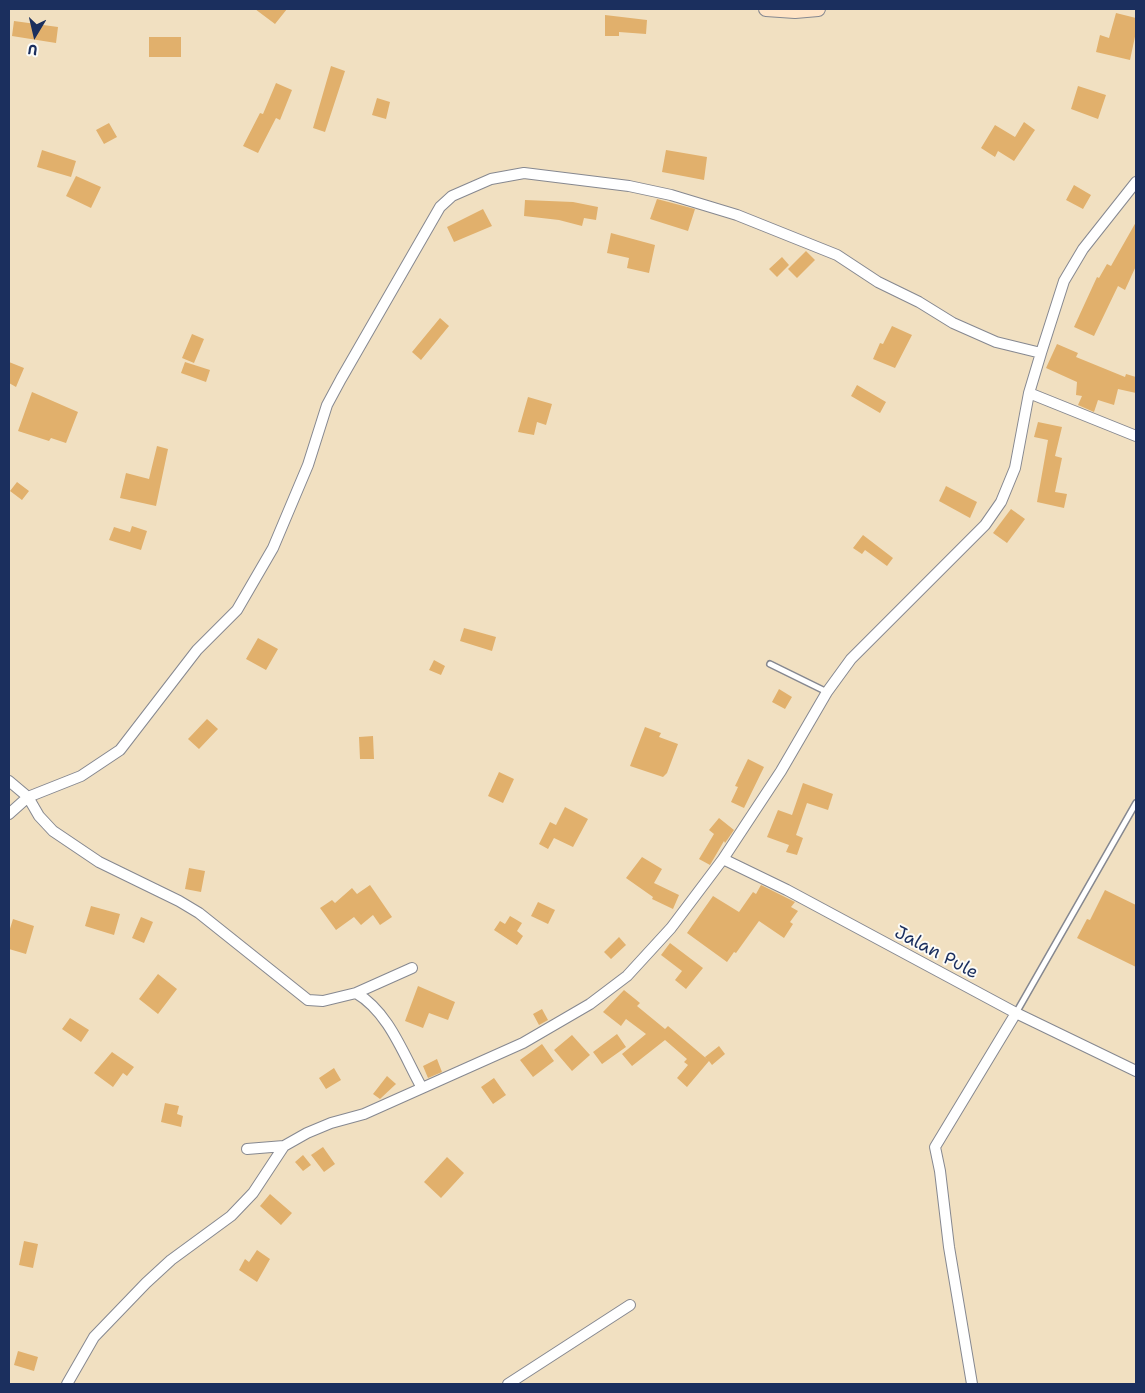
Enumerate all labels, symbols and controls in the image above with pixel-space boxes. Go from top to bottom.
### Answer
north arrow [10,10,60,60]
text: U [27,40,39,59]
street label: Jalan Pule [890,922,982,984]

